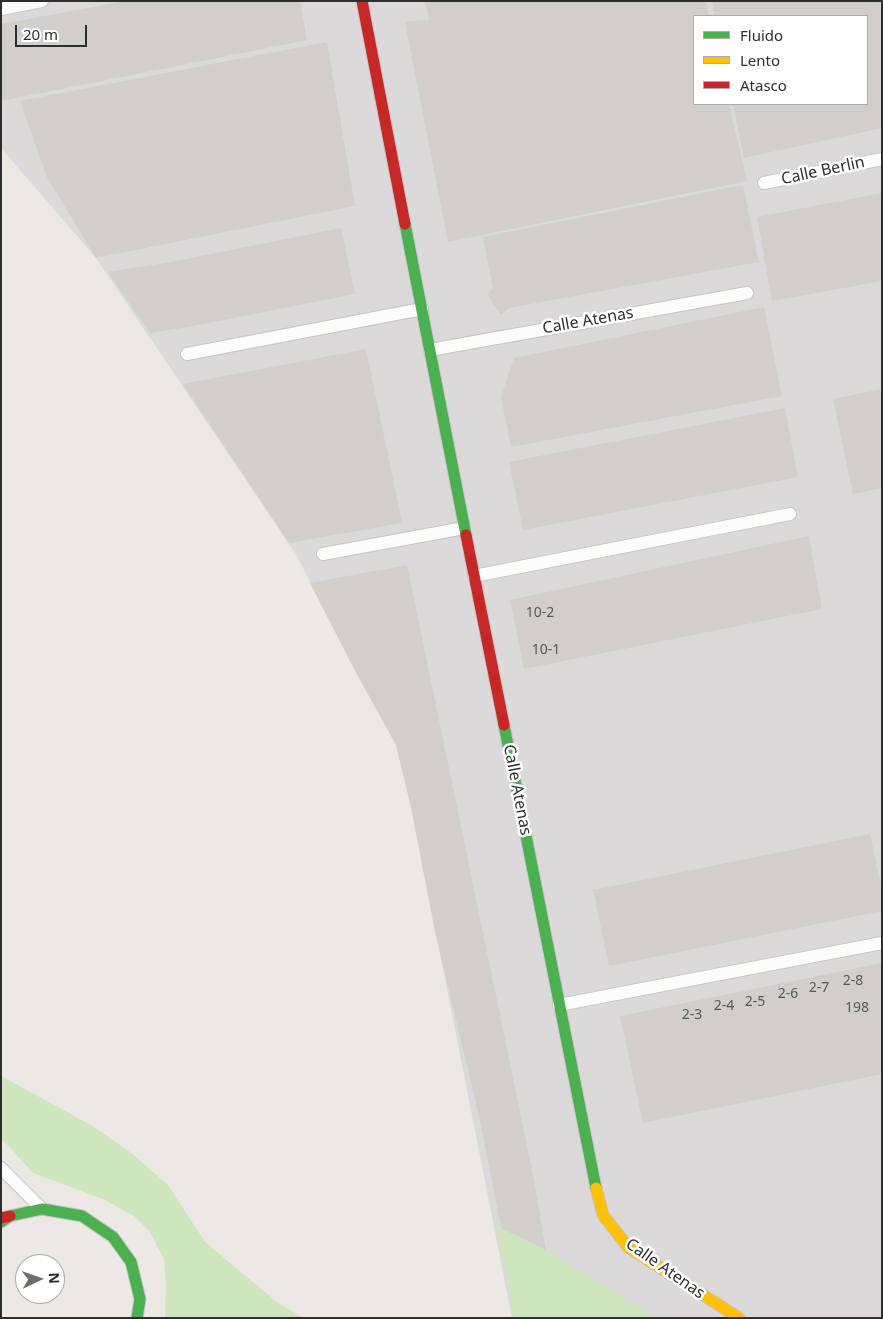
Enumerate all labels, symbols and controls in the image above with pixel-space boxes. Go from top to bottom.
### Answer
scale bar [18,15,90,47]
legend [693,15,868,105]
text: 20 m [23,24,58,44]
text: Fluido [740,25,783,45]
text: Lento [740,50,780,70]
text: Atasco [740,75,787,95]
street label: Calle Berlin [780,153,866,189]
street label: Calle Atenas [541,304,635,338]
house number: 10-2 [526,605,554,621]
house number: 10-1 [532,642,560,658]
street label: Calle Atenas [499,743,535,837]
house number: 2-8 [843,973,863,989]
house number: 2-7 [809,980,829,996]
house number: 2-6 [778,986,798,1002]
house number: 2-5 [745,994,765,1010]
house number: 2-4 [714,998,734,1014]
house number: 198 [845,1000,869,1016]
house number: 2-3 [682,1007,702,1023]
street label: Calle Atenas [622,1235,708,1303]
north arrow [15,1254,65,1304]
text: N [45,1272,64,1284]

